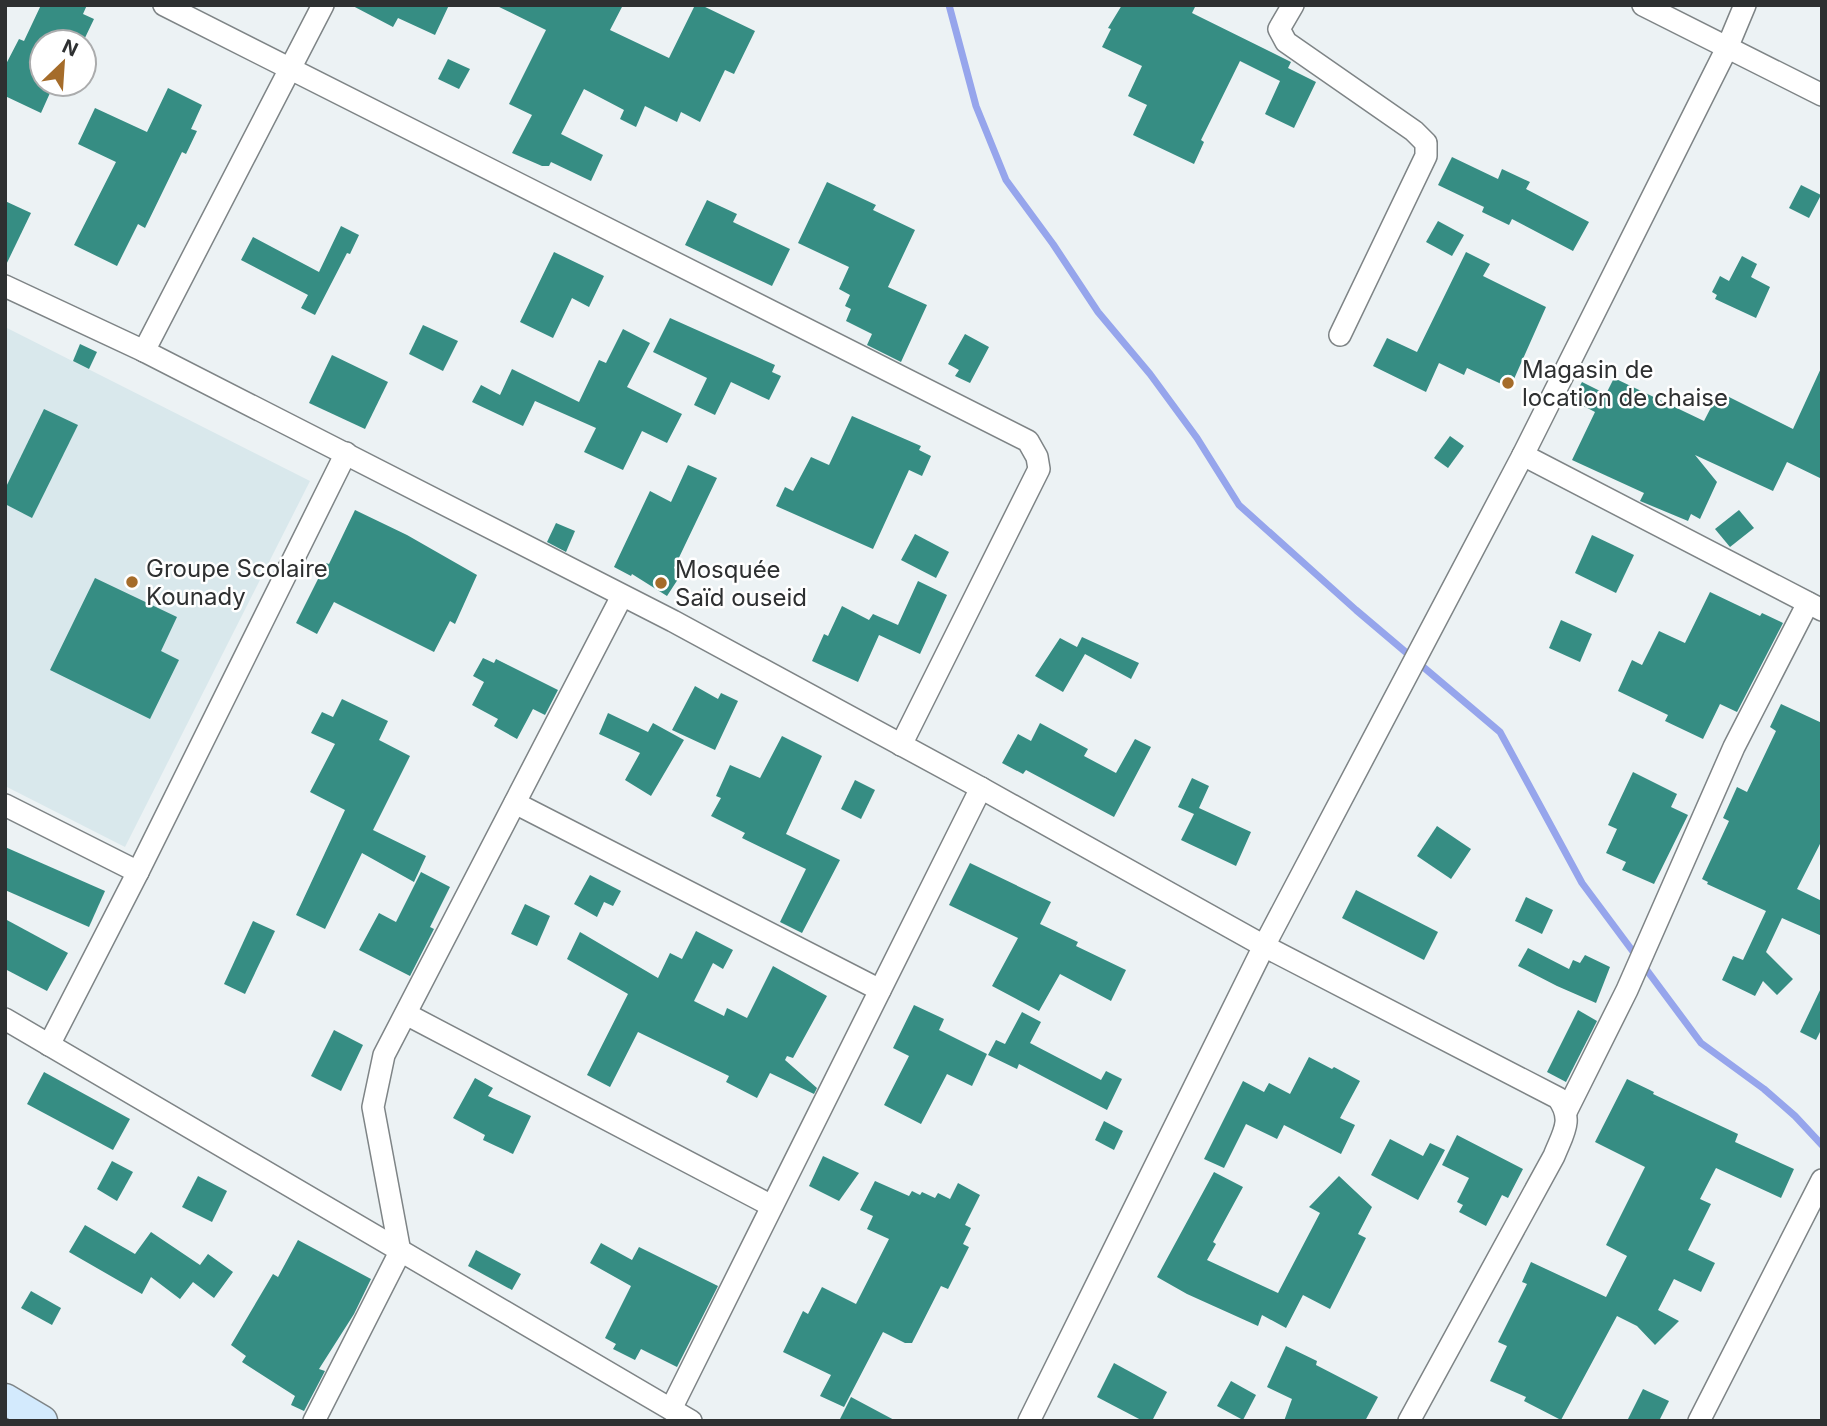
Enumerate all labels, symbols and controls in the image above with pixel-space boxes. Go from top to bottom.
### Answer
north arrow [28,28,98,98]
text: N [59,35,81,62]
place label: Magasin de location de chaise [1522,355,1728,412]
marker: Magasin de location de chaise [1500,375,1516,391]
place label: Groupe Scolaire Kounady [146,554,328,611]
place label: Mosquée Saïd ouseid [675,555,807,612]
marker: Groupe Scolaire Kounady [124,574,140,590]
marker: Mosquée Saïd ouseid [653,575,669,591]

